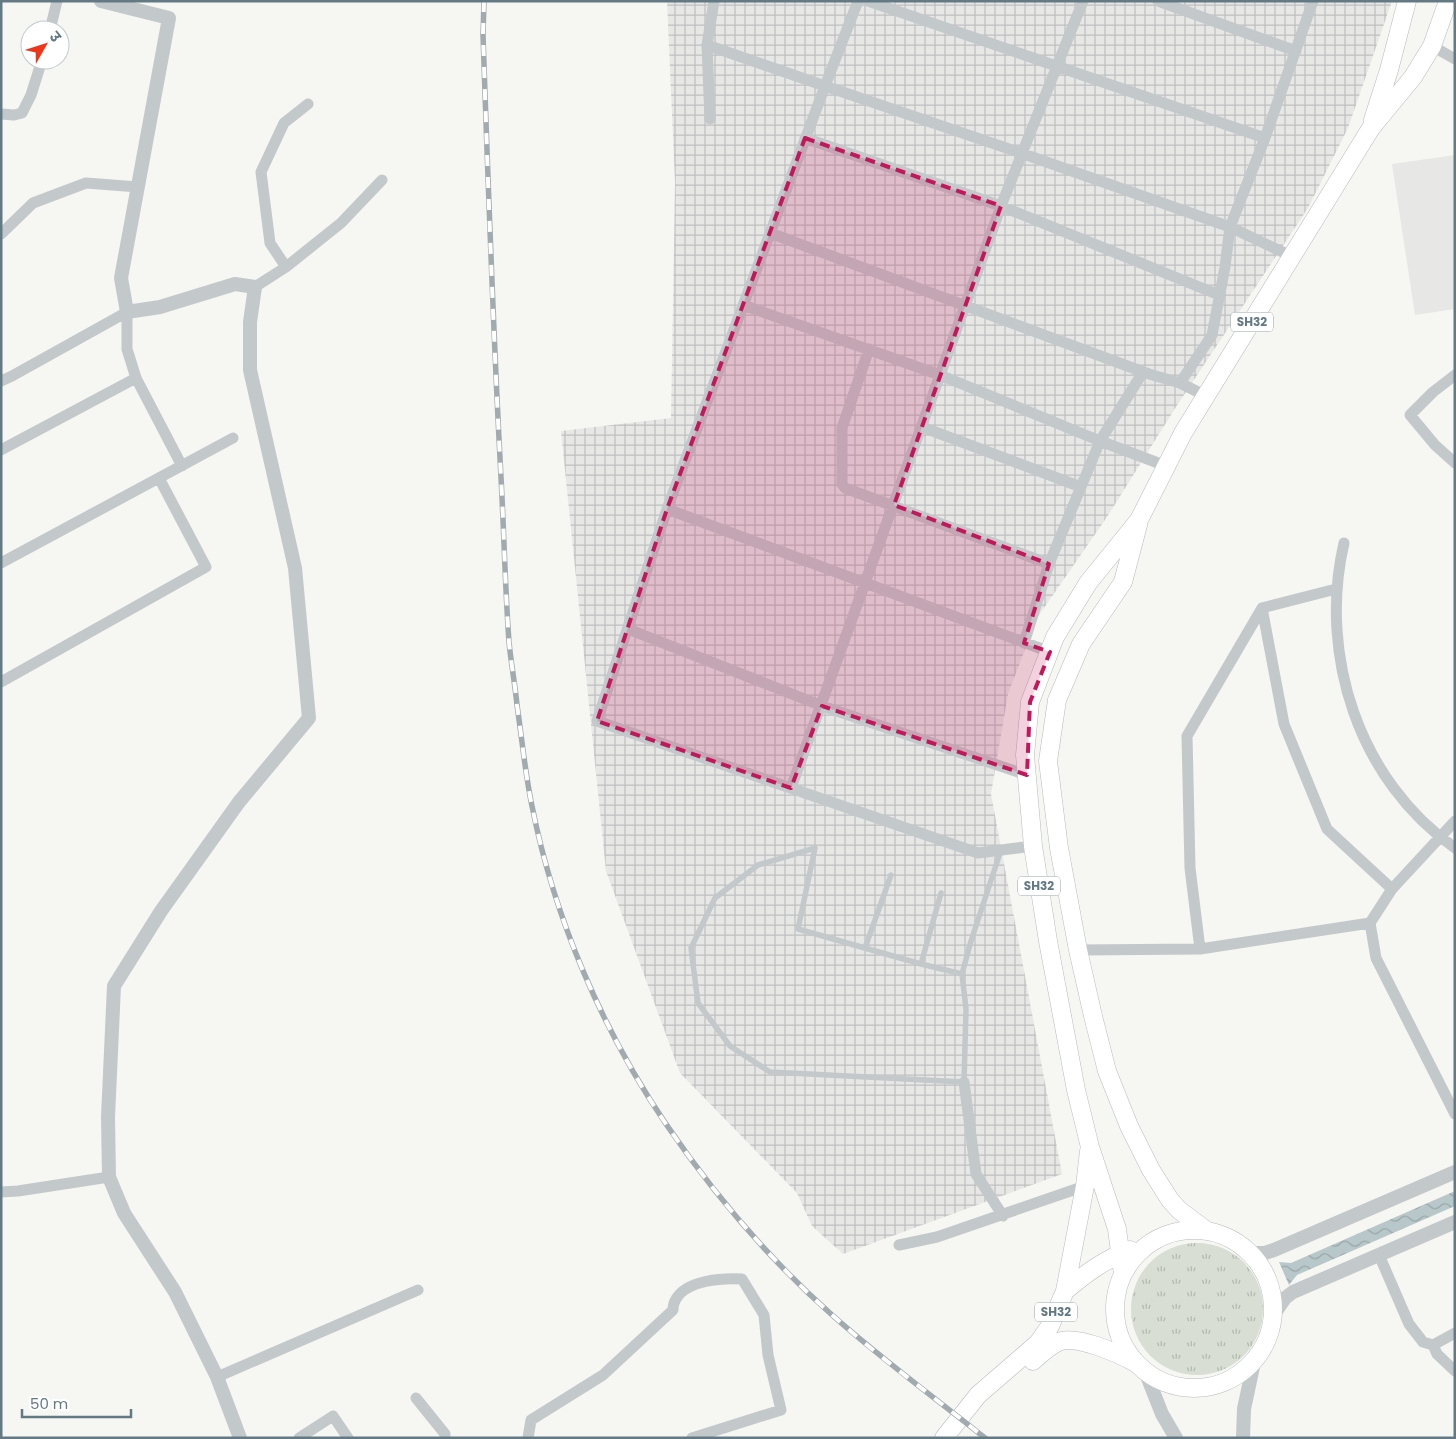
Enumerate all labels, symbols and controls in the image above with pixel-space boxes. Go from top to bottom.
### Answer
north arrow [20,20,70,70]
text: उ [44,27,66,47]
road number: SH32 [1231,313,1273,332]
road number: SH32 [1018,876,1060,896]
road number: SH32 [1035,1302,1077,1321]
scale bar [22,1386,131,1418]
text: 50 m [30,1393,68,1414]

